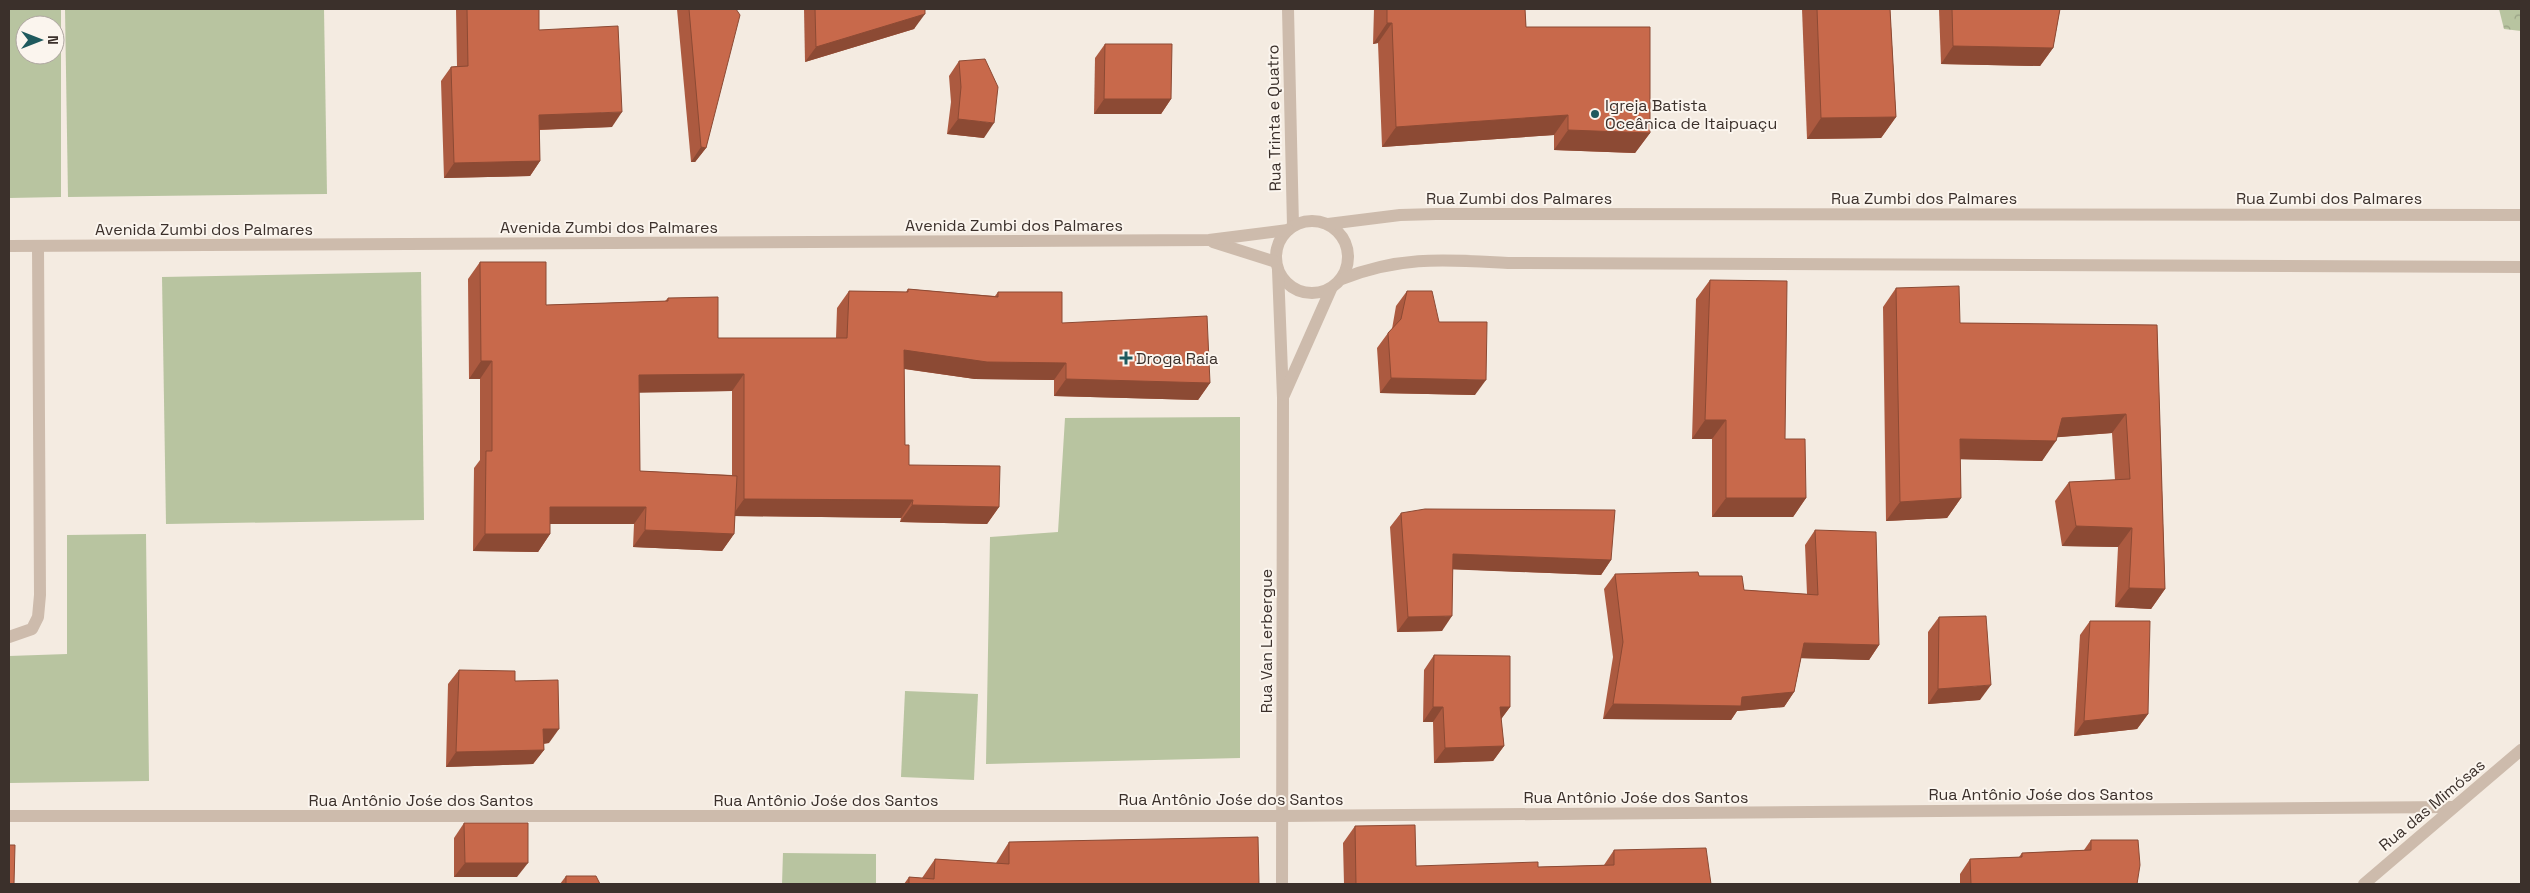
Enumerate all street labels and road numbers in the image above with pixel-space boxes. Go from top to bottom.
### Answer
street label: Rua Trinta e Quatro [1262,44,1286,192]
street label: Rua Zumbi dos Palmares [1426,188,1612,209]
street label: Rua Zumbi dos Palmares [1831,188,2017,209]
street label: Rua Zumbi dos Palmares [2236,188,2422,209]
street label: Avenida Zumbi dos Palmares [905,215,1123,236]
street label: Avenida Zumbi dos Palmares [500,217,718,238]
street label: Avenida Zumbi dos Palmares [95,219,313,240]
street label: Rua Van Lerbergue [1256,569,1277,713]
street label: Rua das Mimósas [2374,754,2490,856]
street label: Rua Antônio Jośe dos Santos [1928,784,2154,805]
street label: Rua Antônio Jośe dos Santos [1523,787,1749,808]
street label: Rua Antônio Jośe dos Santos [1118,789,1344,810]
street label: Rua Antônio Jośe dos Santos [308,790,534,811]
street label: Rua Antônio Jośe dos Santos [713,790,939,811]

